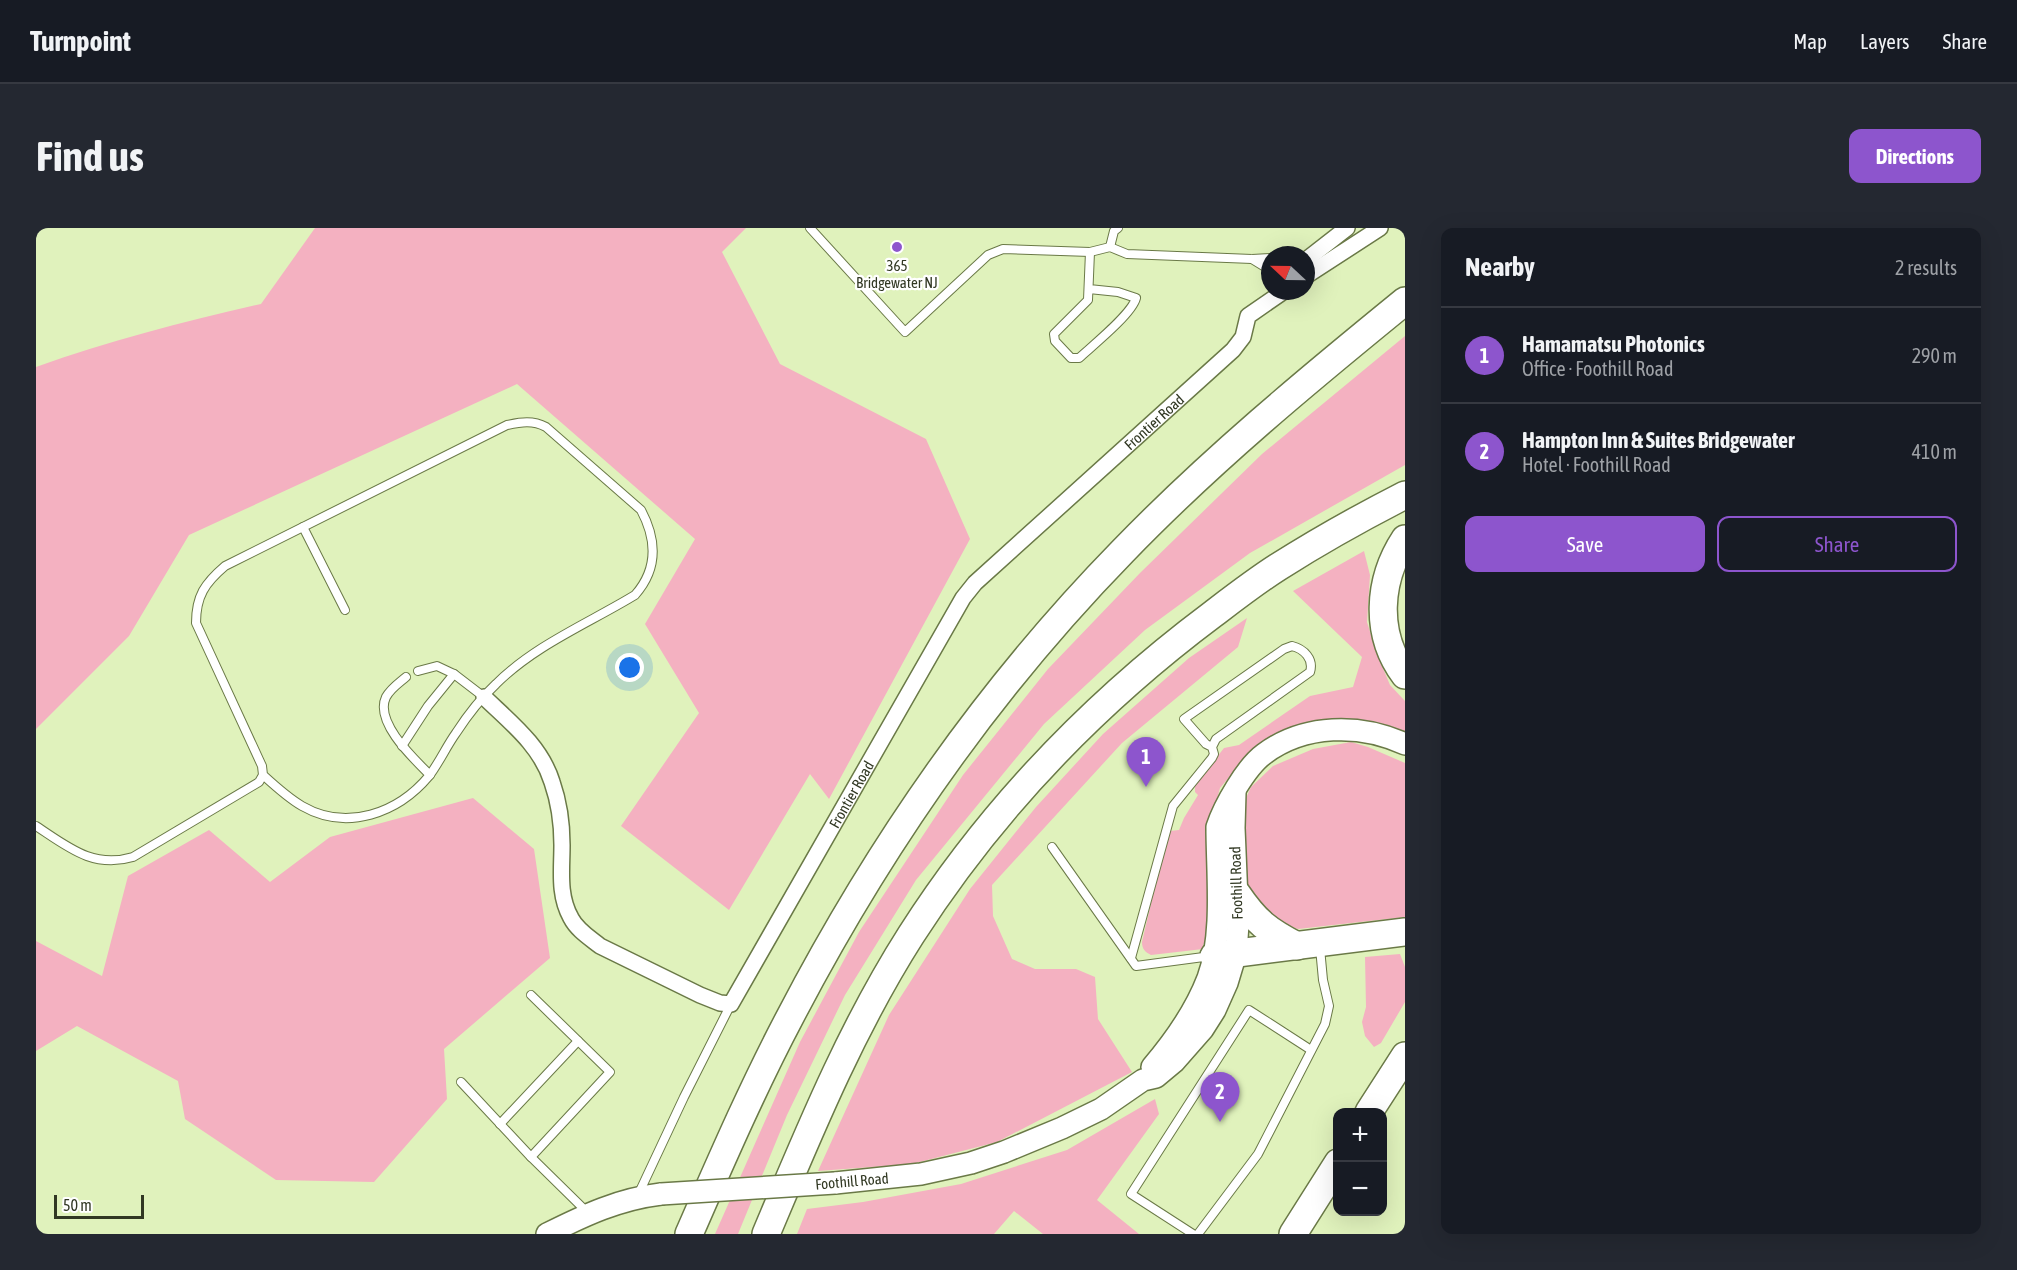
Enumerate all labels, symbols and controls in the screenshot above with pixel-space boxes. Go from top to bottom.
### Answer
text: Turnpoint [30,25,131,57]
text: Map [1793,29,1827,53]
text: Layers [1860,29,1910,53]
text: Share [1943,29,1987,53]
button: Directions [1849,129,1981,183]
text: Find us [36,132,144,180]
marker: 365 Bridgewater NJ [890,240,904,254]
north arrow [1261,246,1315,300]
text: Nearby [1465,252,1535,282]
text: 2 results [1895,256,1957,279]
place label: 365 Bridgewater NJ [856,257,938,291]
text: Hamamatsu Photonics [1522,331,1705,357]
text: 1 [1480,344,1489,367]
text: 290 m [1912,344,1957,367]
text: Office · Foothill Road [1522,357,1673,380]
street label: Frontier Road [1120,390,1187,453]
text: Hampton Inn & Suites Bridgewater [1522,427,1795,453]
text: 2 [1480,440,1489,463]
text: 410 m [1912,440,1957,463]
text: Hotel · Foothill Road [1522,453,1671,476]
button: Save [1465,516,1705,572]
button: Share [1717,516,1957,572]
your location [615,653,644,682]
pin: 1 [1126,738,1166,787]
street label: Frontier Road [825,758,877,831]
street label: Foothill Road [1226,846,1246,920]
pin: 2 [1200,1072,1240,1122]
map controls [1333,1108,1387,1216]
button: + [1333,1108,1387,1162]
button: − [1333,1162,1387,1216]
street label: Foothill Road [815,1169,889,1193]
scale bar [54,1192,144,1220]
text: 50 m [63,1196,92,1214]

